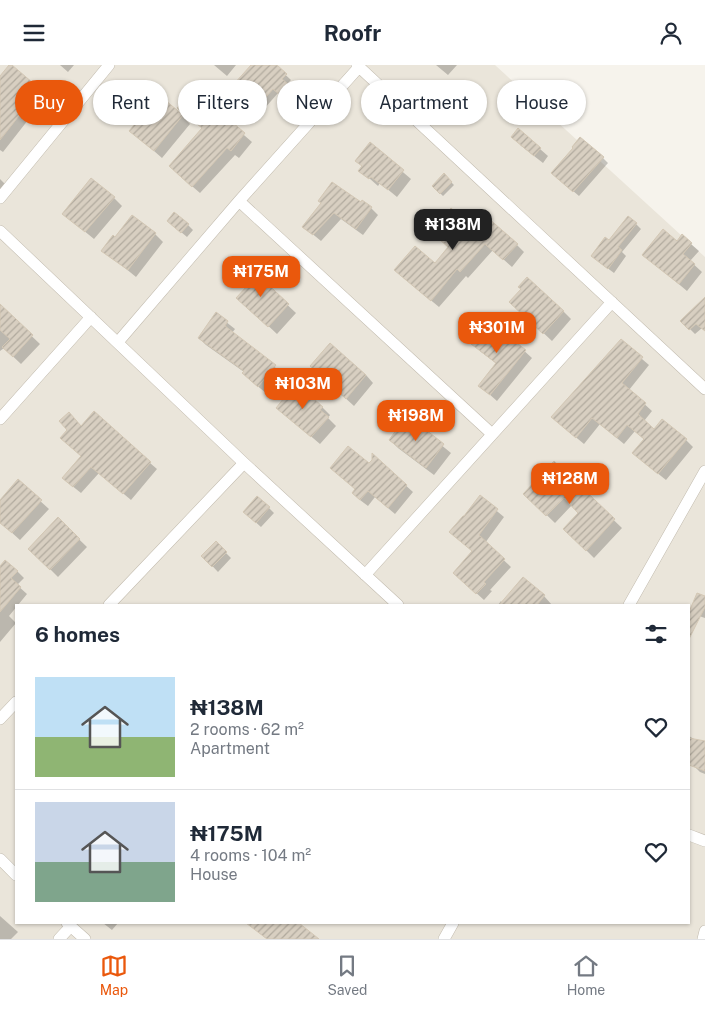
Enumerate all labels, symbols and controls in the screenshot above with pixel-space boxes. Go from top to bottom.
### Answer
icon: menu [20,19,48,47]
icon: person [657,19,685,47]
text: Roofr [324,20,381,46]
chip: Buy [15,80,83,125]
chip: Rent [93,80,168,125]
chip: Filters [178,80,267,125]
chip: New [277,80,351,125]
chip: Apartment [361,80,487,125]
chip: House [497,80,586,125]
pin: ₦138M [418,209,488,251]
text: ₦138M [425,215,481,234]
pin: ₦175M [226,255,296,298]
text: ₦175M [233,262,289,281]
pin: ₦301M [462,311,532,354]
text: ₦301M [469,318,525,337]
pin: ₦103M [268,367,338,410]
text: ₦103M [275,374,331,393]
pin: ₦198M [381,399,451,442]
text: ₦198M [388,406,444,425]
pin: ₦128M [535,463,605,505]
text: ₦128M [542,469,598,488]
icon: filters [642,620,670,648]
text: 6 homes [35,622,120,647]
text: ₦138M [190,695,264,720]
icon: home [75,697,135,757]
icon: heart [642,713,670,741]
text: 2 rooms · 62 m² [190,720,304,739]
text: Apartment [190,739,270,758]
text: ₦175M [190,821,263,846]
icon: home [75,822,135,882]
icon: heart [642,838,670,866]
text: 4 rooms · 104 m² [190,846,311,865]
text: House [190,865,238,884]
tab: Map [100,952,128,998]
tab: Saved [327,952,367,998]
tab: Home [567,952,605,998]

